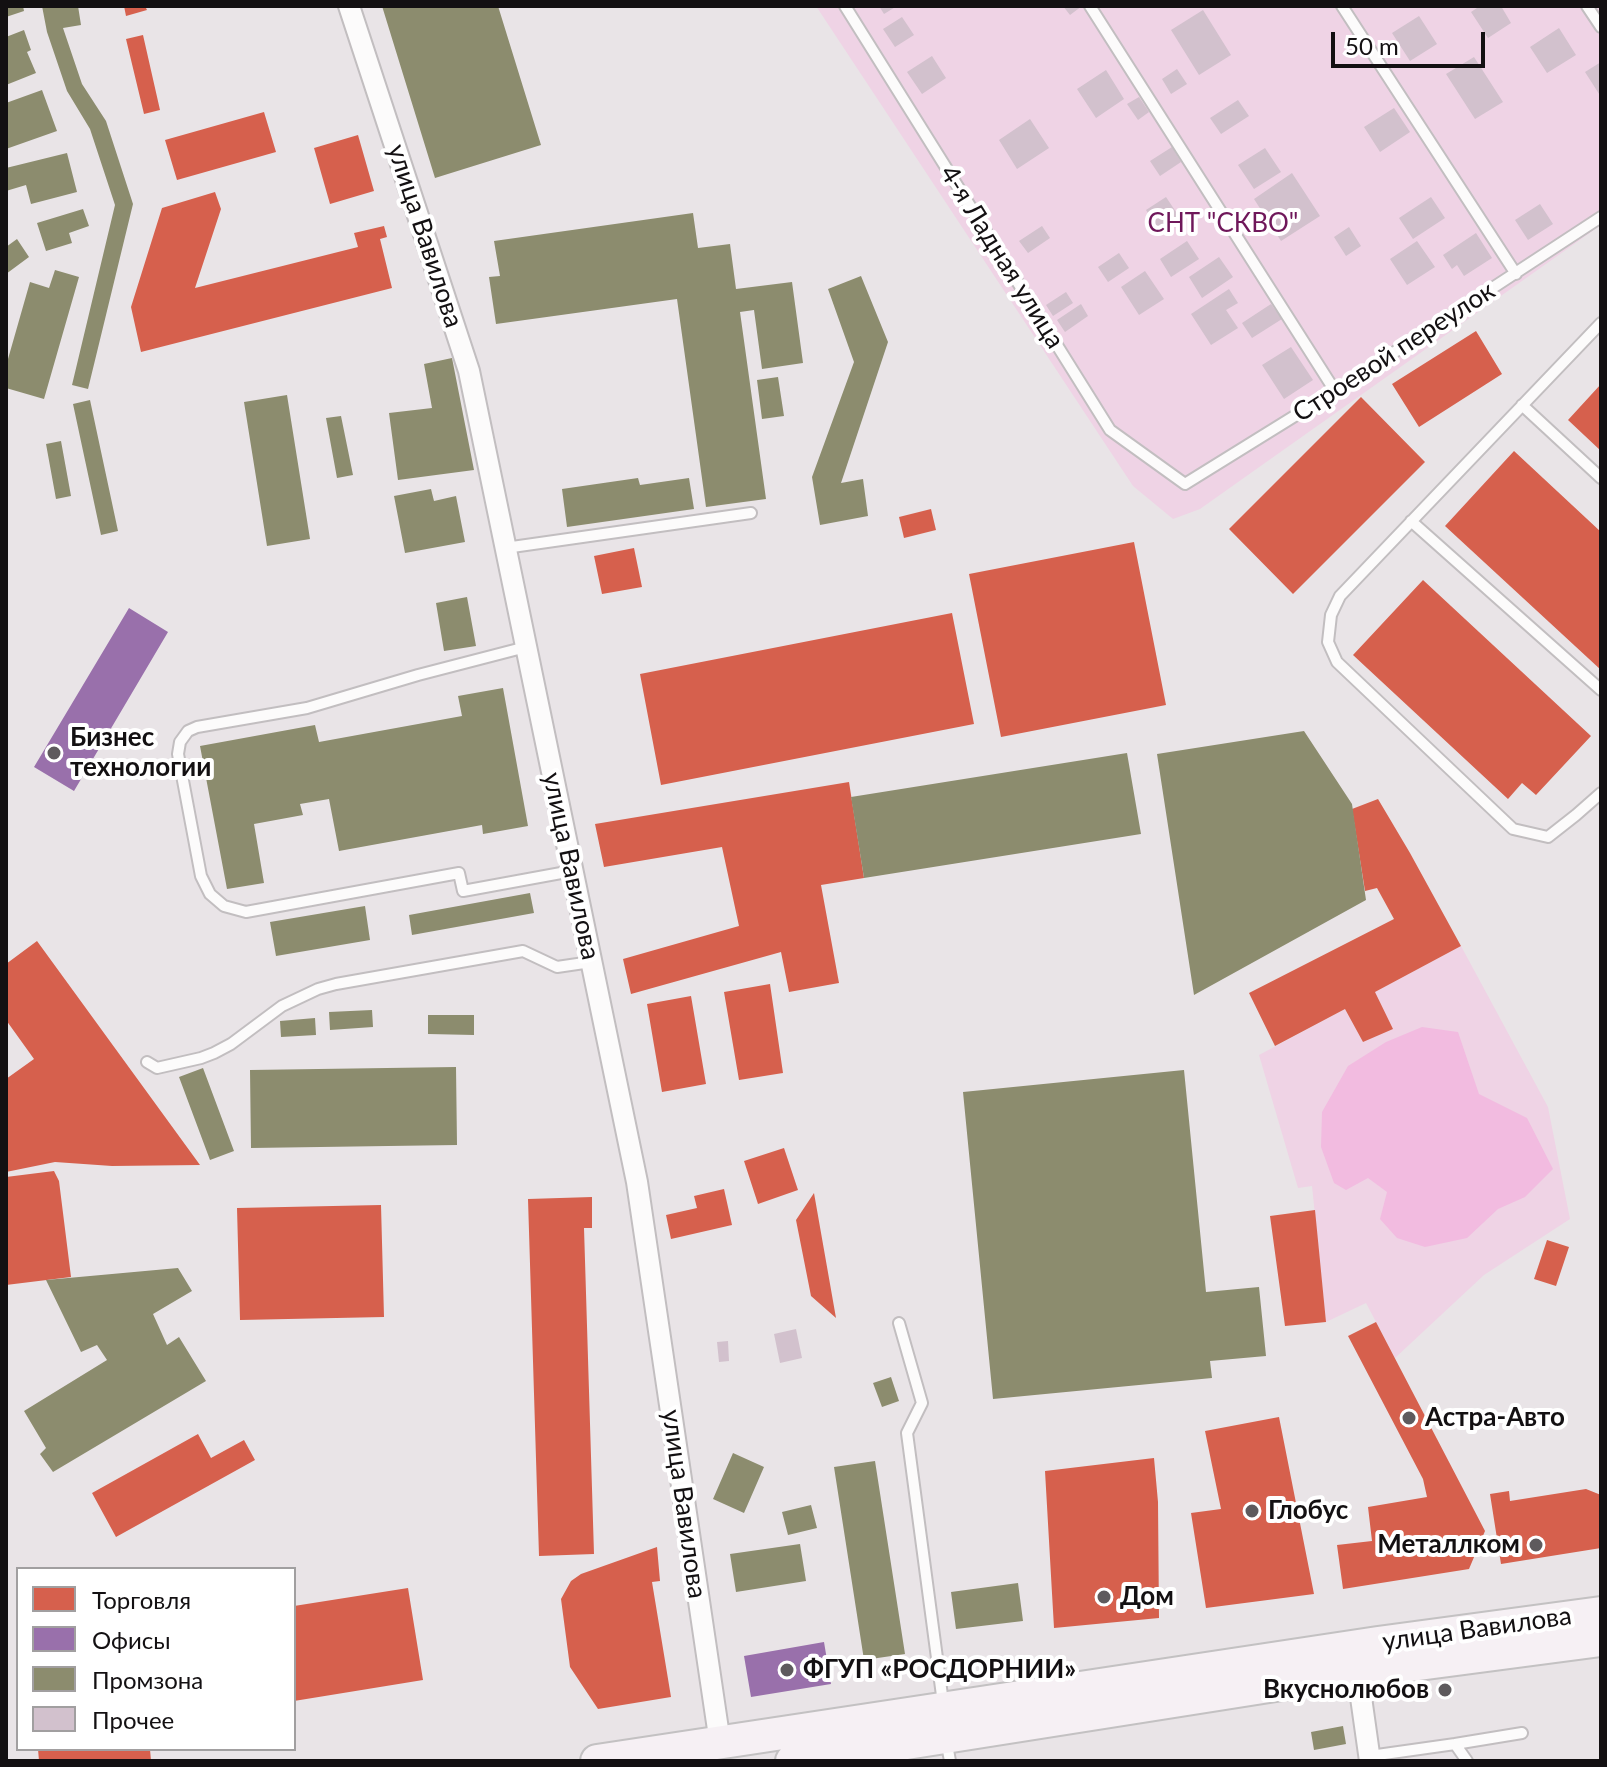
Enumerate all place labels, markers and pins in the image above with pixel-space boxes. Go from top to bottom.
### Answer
place label: Бизнес технологии [70,722,211,784]
marker: Бизнес технологии [45,744,63,762]
place label: Астра-Авто [1425,1402,1565,1434]
marker: Астра-Авто [1400,1409,1418,1427]
place label: Глобус [1268,1495,1348,1527]
marker: Глобус [1243,1502,1261,1520]
place label: Металлком [1377,1529,1520,1561]
marker: Металлком [1527,1536,1545,1554]
place label: Дом [1120,1581,1174,1613]
marker: Дом [1095,1588,1113,1606]
place label: ФГУП «РОСДОРНИИ» [803,1654,1076,1686]
marker: ФГУП «РОСДОРНИИ» [778,1661,796,1679]
place label: Вкуснолюбов [1263,1674,1429,1706]
marker: Вкуснолюбов [1436,1681,1454,1699]

